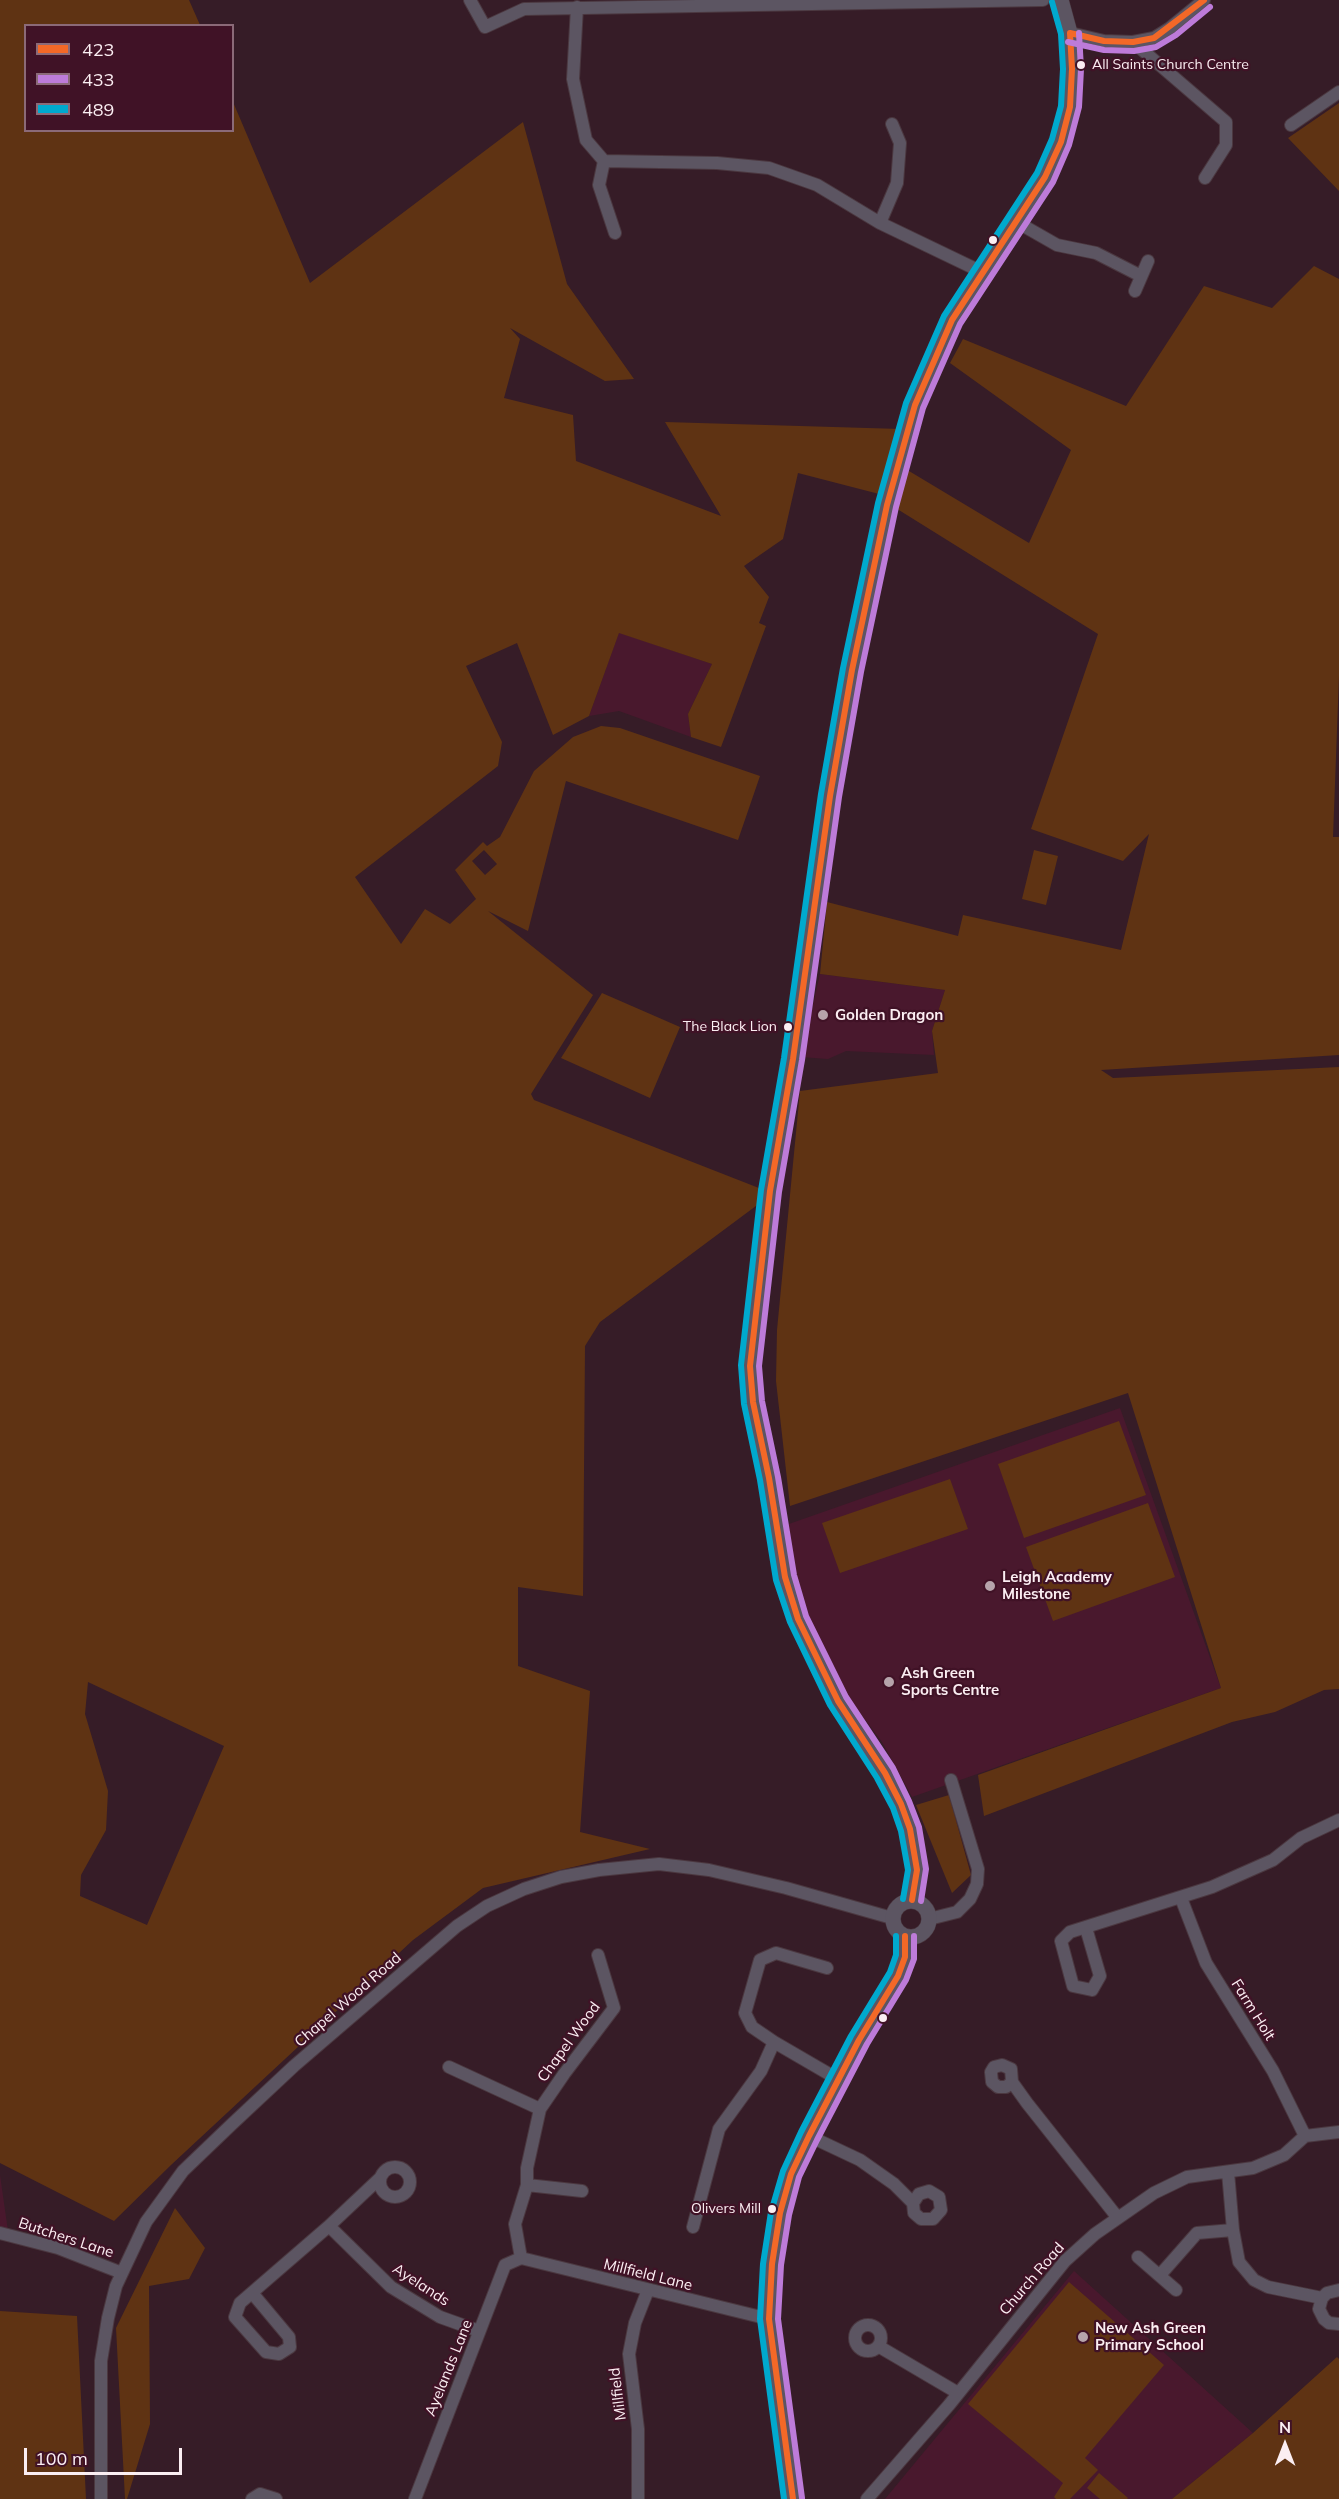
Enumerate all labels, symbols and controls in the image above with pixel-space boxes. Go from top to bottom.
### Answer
legend [24,24,234,132]
text: 423 [82,38,114,61]
place label: All Saints Church Centre [1092,57,1249,73]
marker: All Saints Church Centre [1075,59,1087,71]
text: 433 [82,68,114,91]
text: 489 [82,98,114,121]
unlabelled marker [987,234,999,246]
place label: Golden Dragon [835,1006,943,1024]
marker: Golden Dragon [816,1008,830,1022]
place label: The Black Lion [683,1019,777,1035]
marker: The Black Lion [782,1021,794,1033]
place label: Leigh Academy Milestone [1002,1568,1112,1603]
marker: Leigh Academy Milestone [983,1579,997,1593]
place label: Ash Green Sports Centre [901,1664,999,1699]
marker: Ash Green Sports Centre [882,1675,896,1689]
street label: Chapel Wood Road [291,1949,405,2051]
street label: Farm Holt [1227,1976,1279,2044]
street label: Chapel Wood [534,1998,604,2086]
unlabelled marker [877,2012,889,2024]
place label: Olivers Mill [691,2201,761,2217]
marker: Olivers Mill [766,2203,778,2215]
street label: Butchers Lane [16,2214,116,2262]
street label: Church Road [996,2239,1068,2319]
street label: Millfield Lane [602,2255,694,2295]
street label: Ayelands [389,2260,453,2310]
street label: Ayelands Lane [421,2317,477,2419]
place label: New Ash Green Primary School [1095,2319,1206,2354]
marker: New Ash Green Primary School [1076,2330,1090,2344]
street label: Millfield [606,2367,630,2421]
north arrow [1255,2415,1315,2475]
text: N [1279,2417,1291,2437]
scale bar [27,2436,184,2474]
text: 100 m [35,2447,88,2470]

